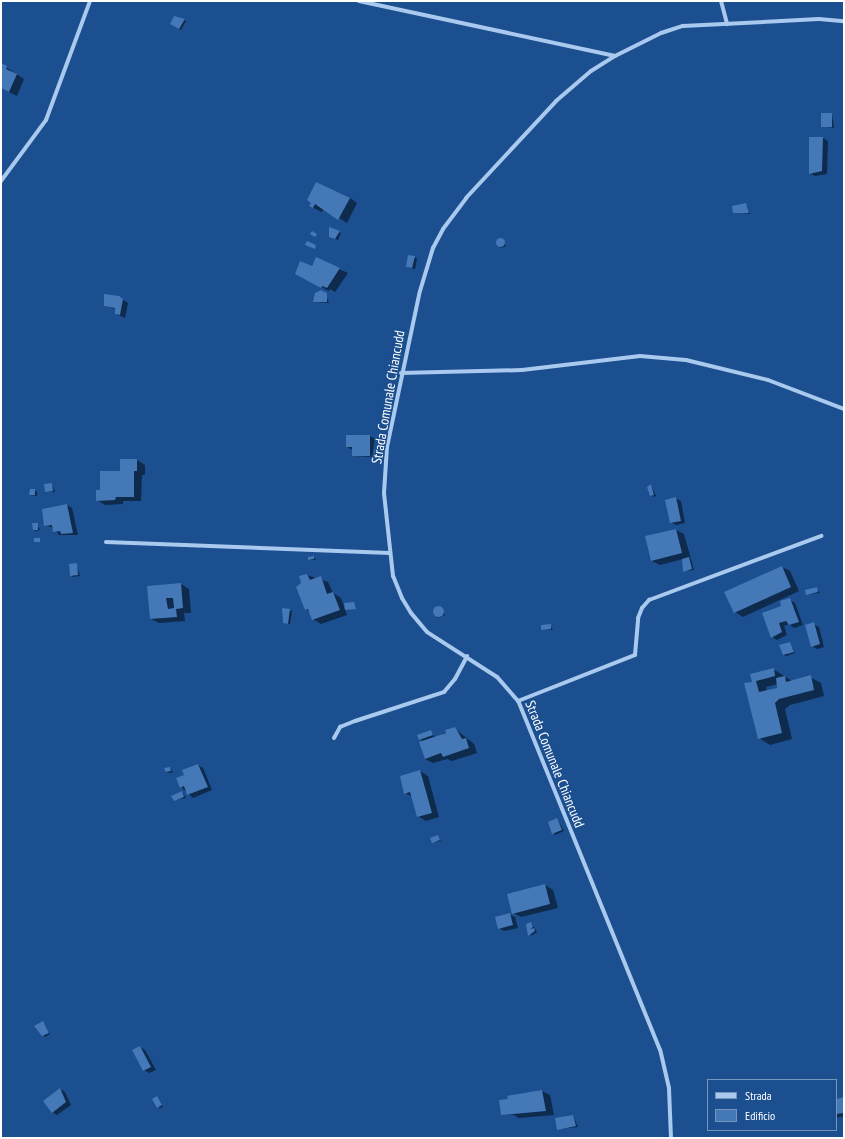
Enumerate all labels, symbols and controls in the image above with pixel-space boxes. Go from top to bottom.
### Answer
street label: Strada Comunale Chiancudd [368,329,408,465]
street label: Strada Comunale Chiancudd [522,698,588,830]
legend [707,1079,837,1131]
text: Strada [745,1088,772,1103]
text: Edificio [745,1108,775,1123]

